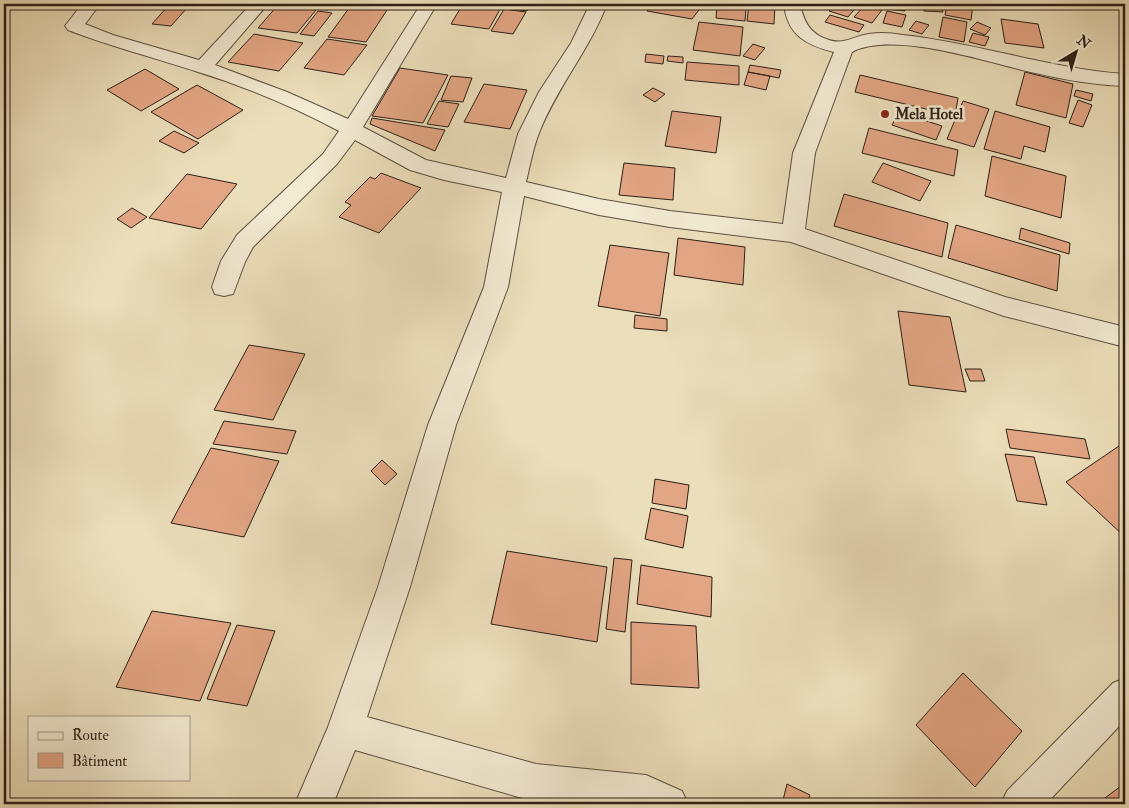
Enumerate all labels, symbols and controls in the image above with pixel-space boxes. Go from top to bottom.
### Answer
north arrow [1052,28,1102,78]
text: N [1073,31,1094,53]
place label: Mela Hotel [894,105,963,124]
marker: Mela Hotel [879,108,891,120]
legend [28,716,190,780]
text: Route [72,726,109,745]
text: Bâtiment [72,752,127,771]

